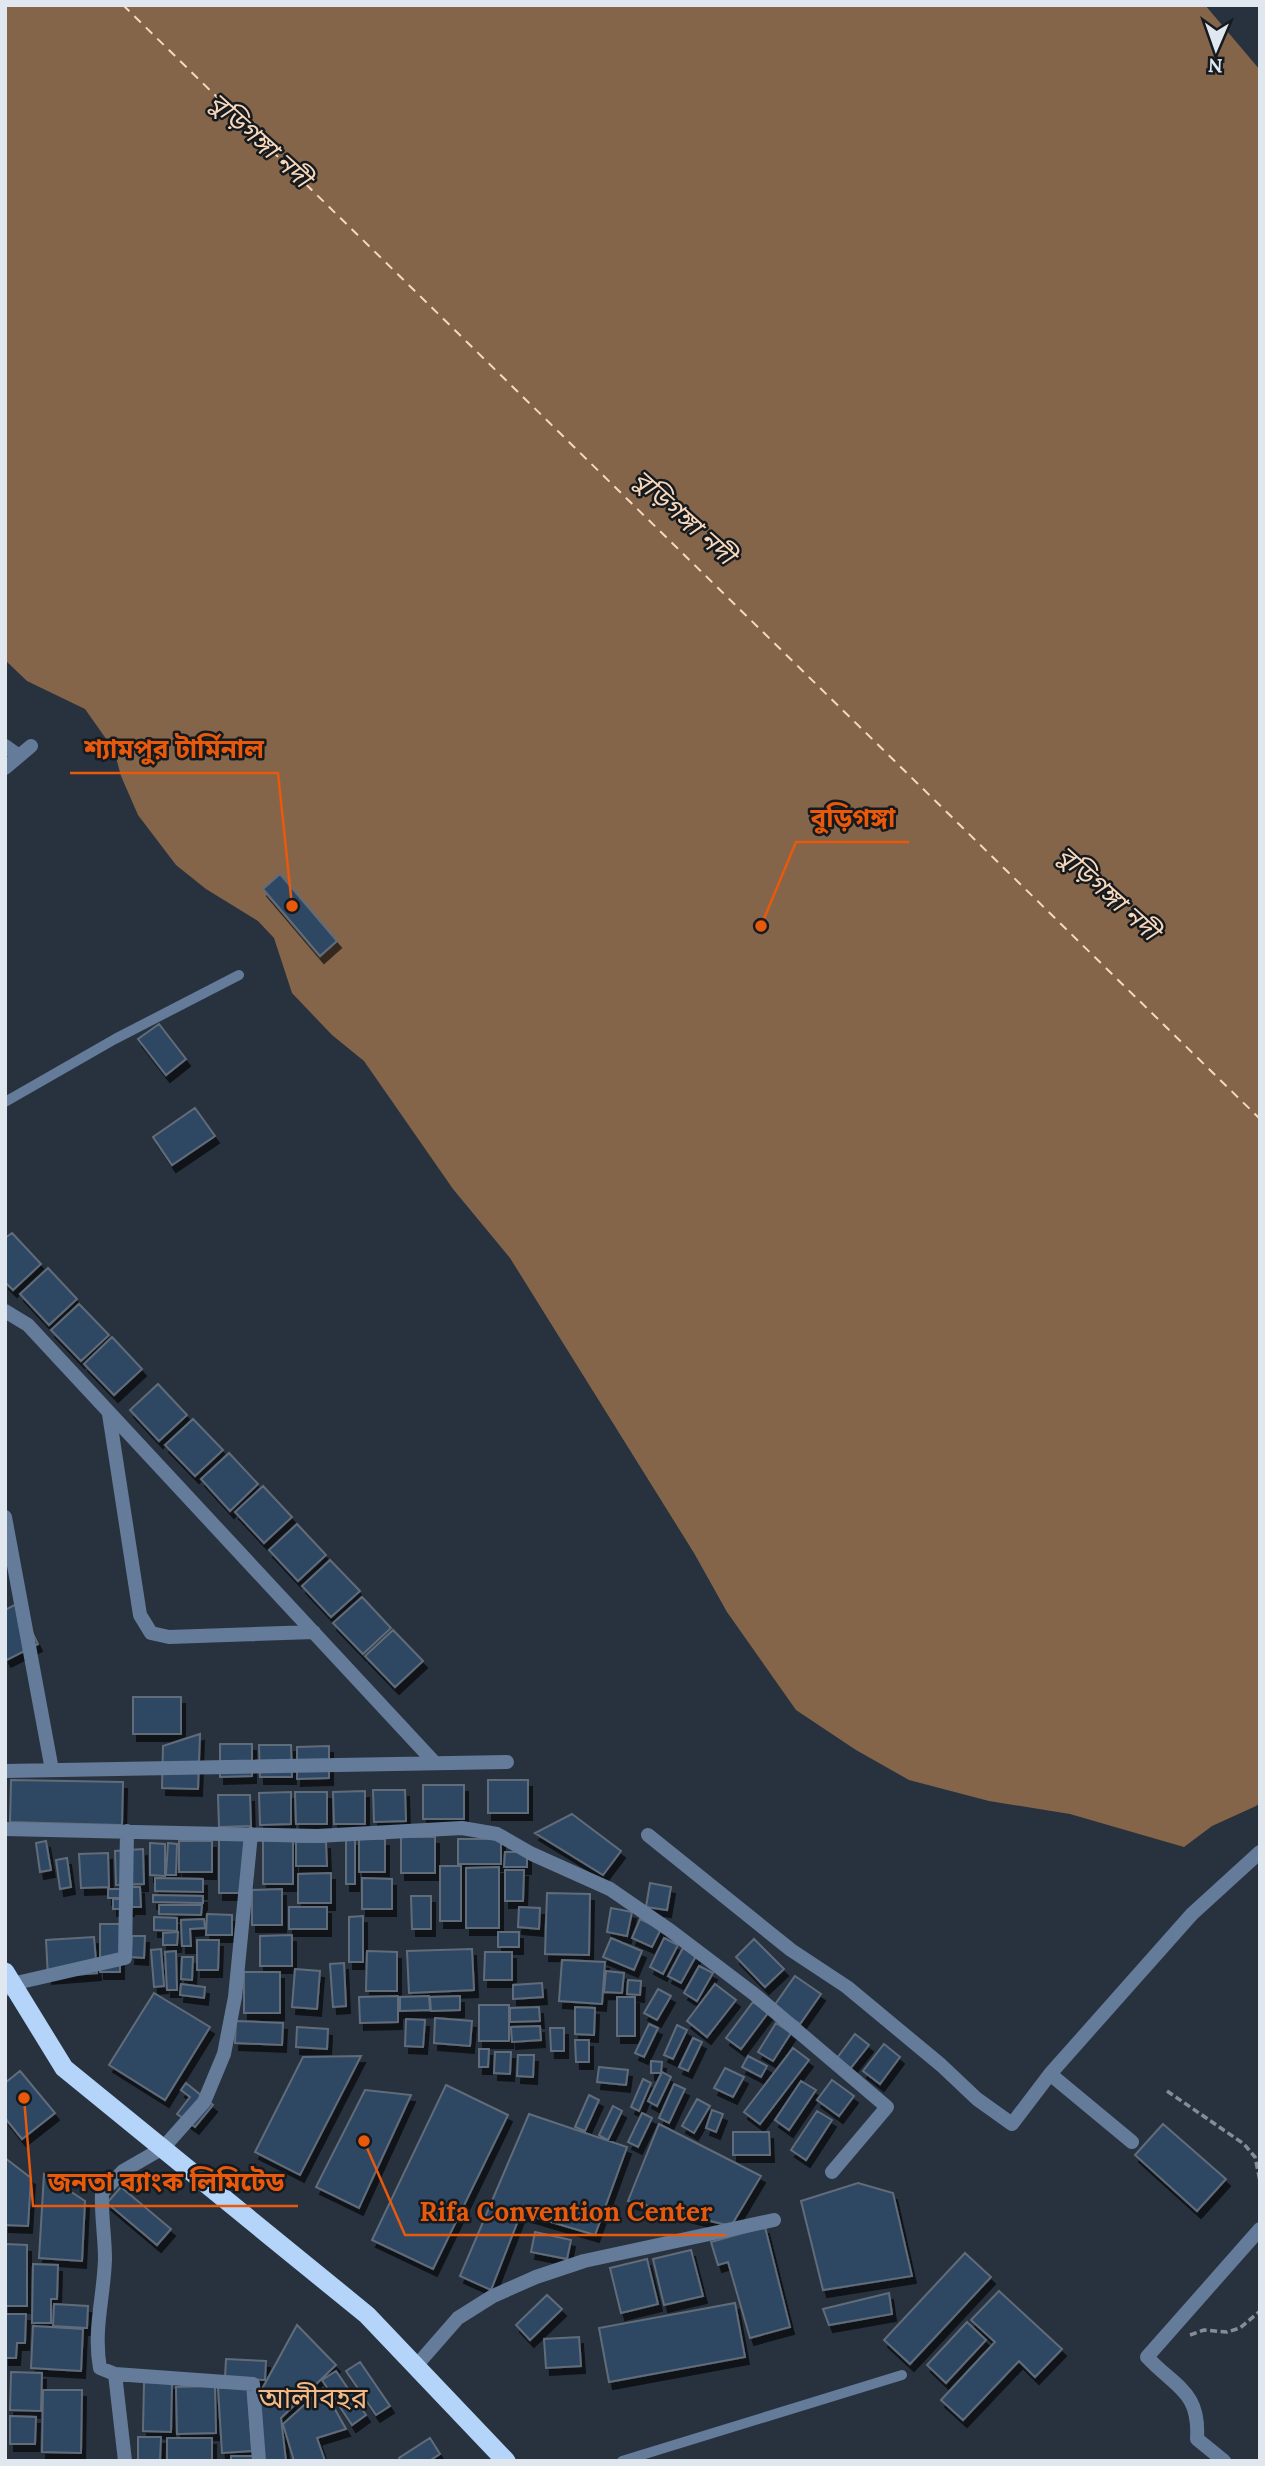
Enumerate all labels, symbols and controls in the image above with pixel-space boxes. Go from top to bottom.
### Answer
north arrow [1181,14,1251,84]
text: N [1207,54,1223,78]
water label: বুড়িগঙ্গা নদী [202,85,322,198]
water label: বুড়িগঙ্গা নদী [626,462,746,575]
callout: শ্যামপুর টার্মিনাল [70,726,278,773]
text: শ্যামপুর টার্মিনাল [83,732,264,766]
callout: বুড়িগঙ্গা [796,795,909,842]
text: বুড়িগঙ্গা [810,801,896,835]
water label: বুড়িগঙ্গা নদী [1050,838,1170,951]
callout: জনতা ব্যাংক লিমিটেড [33,2159,298,2206]
text: জনতা ব্যাংক লিমিটেড [47,2165,284,2198]
callout: Rifa Convention Center [405,2188,726,2235]
text: Rifa Convention Center [420,2195,713,2228]
district label: আলীবহর [258,2380,368,2416]

